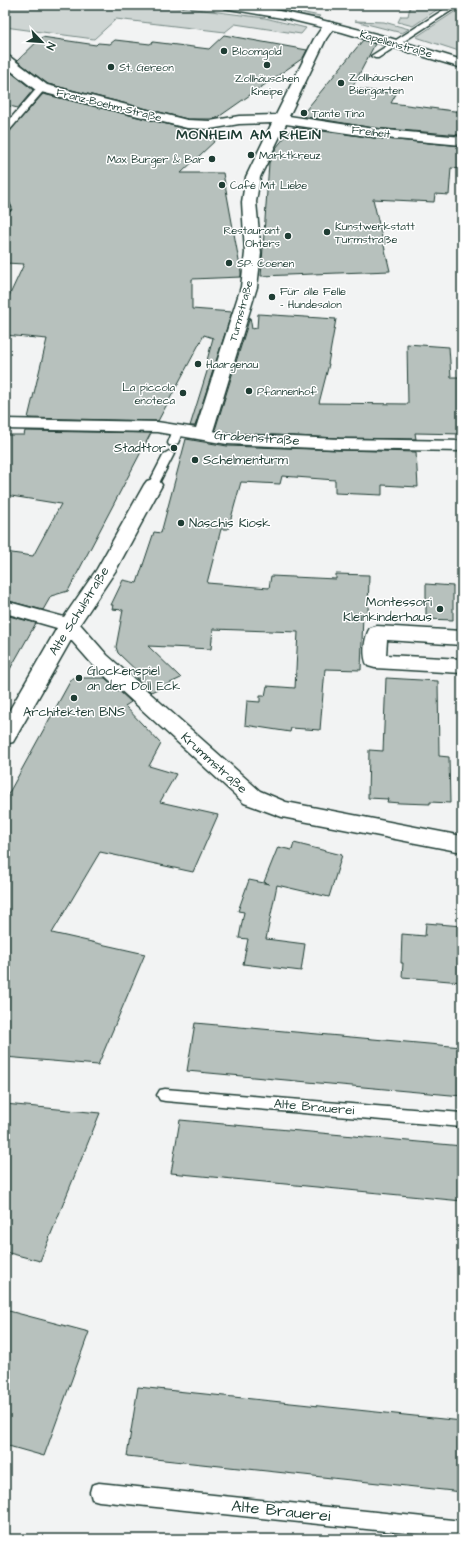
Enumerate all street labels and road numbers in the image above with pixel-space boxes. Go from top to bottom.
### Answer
street label: Kapellenstraße [358,27,434,62]
street label: Franz-Boehm-Straße [55,85,163,125]
street label: Freiheit [351,122,392,142]
street label: Turmstraße [226,279,256,343]
street label: Grabenstraße [214,426,300,450]
street label: Alte Schulstraße [45,563,113,659]
street label: Krummstraße [177,728,251,798]
street label: Alte Brauerei [273,1095,355,1119]
street label: Alte Brauerei [230,1495,332,1527]

